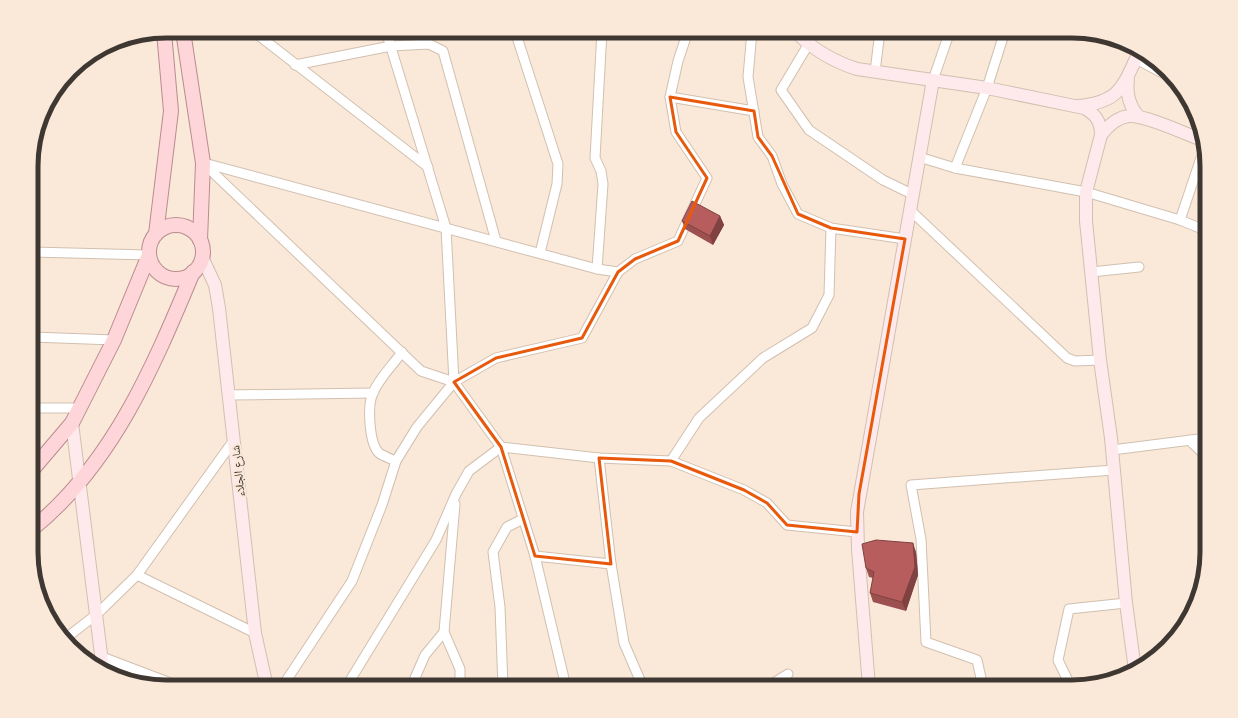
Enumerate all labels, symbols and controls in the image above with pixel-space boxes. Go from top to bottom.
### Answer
street label: شارع الجلاء [228,444,249,497]

